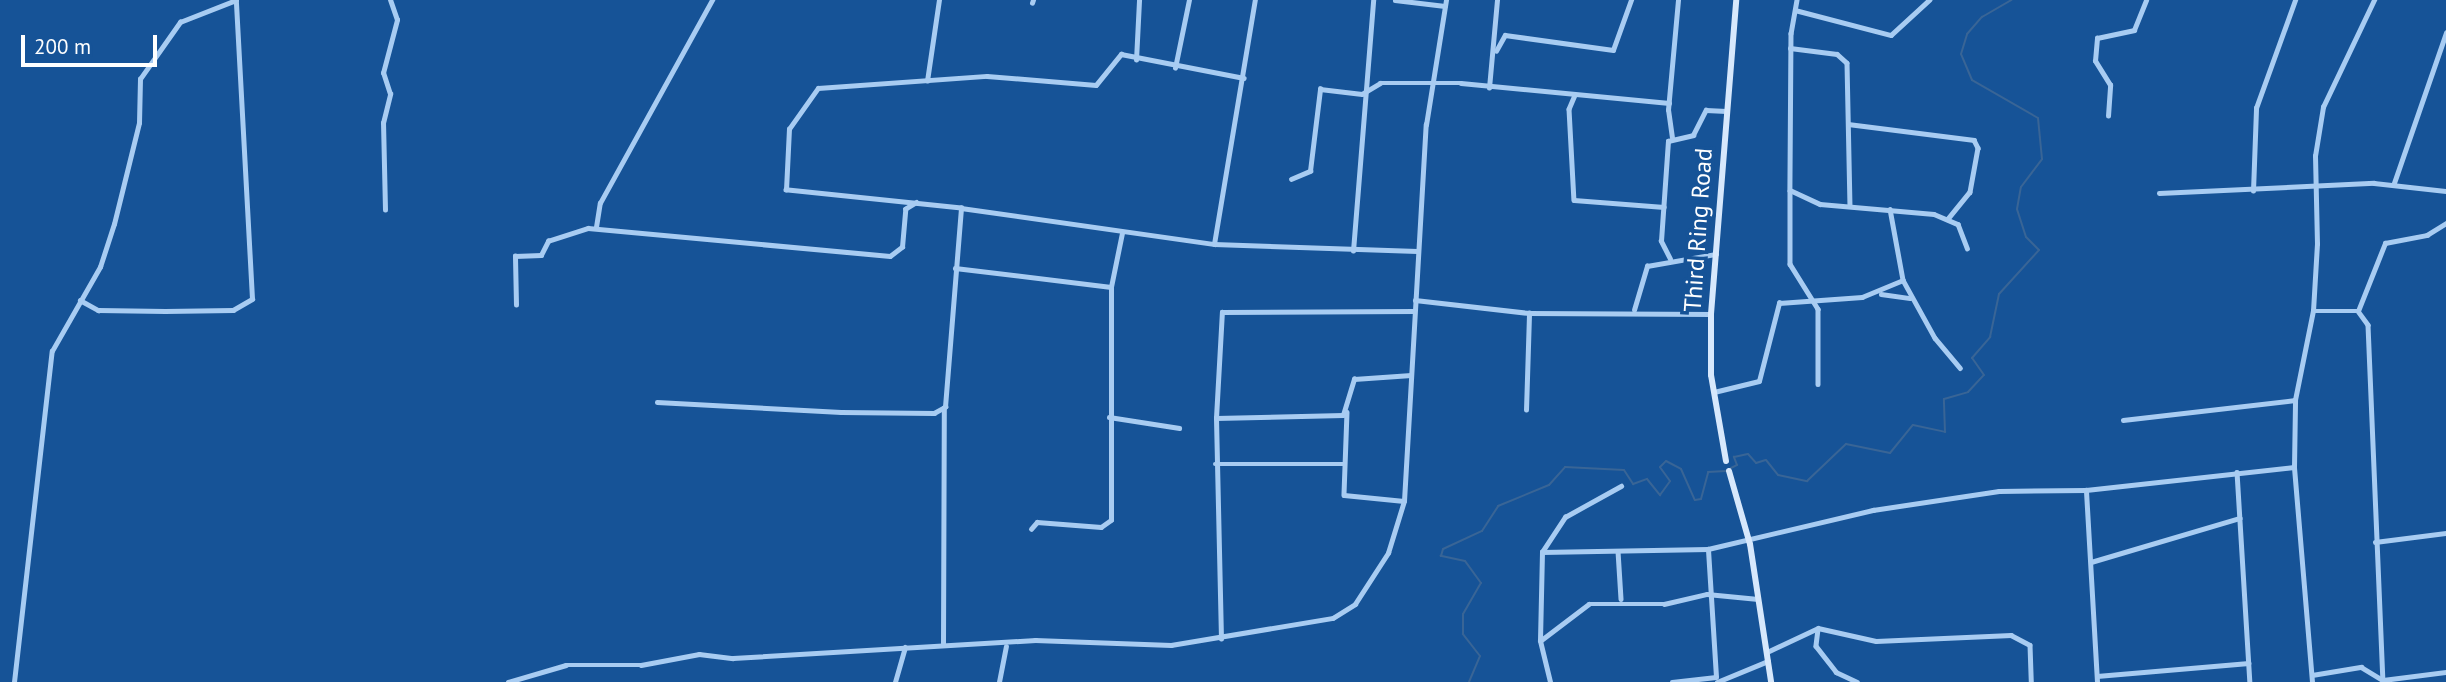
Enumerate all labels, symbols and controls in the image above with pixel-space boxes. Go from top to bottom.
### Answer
scale bar [24,21,161,65]
text: 200 m [34,33,91,60]
street label: Third Ring Road [1678,147,1718,313]

